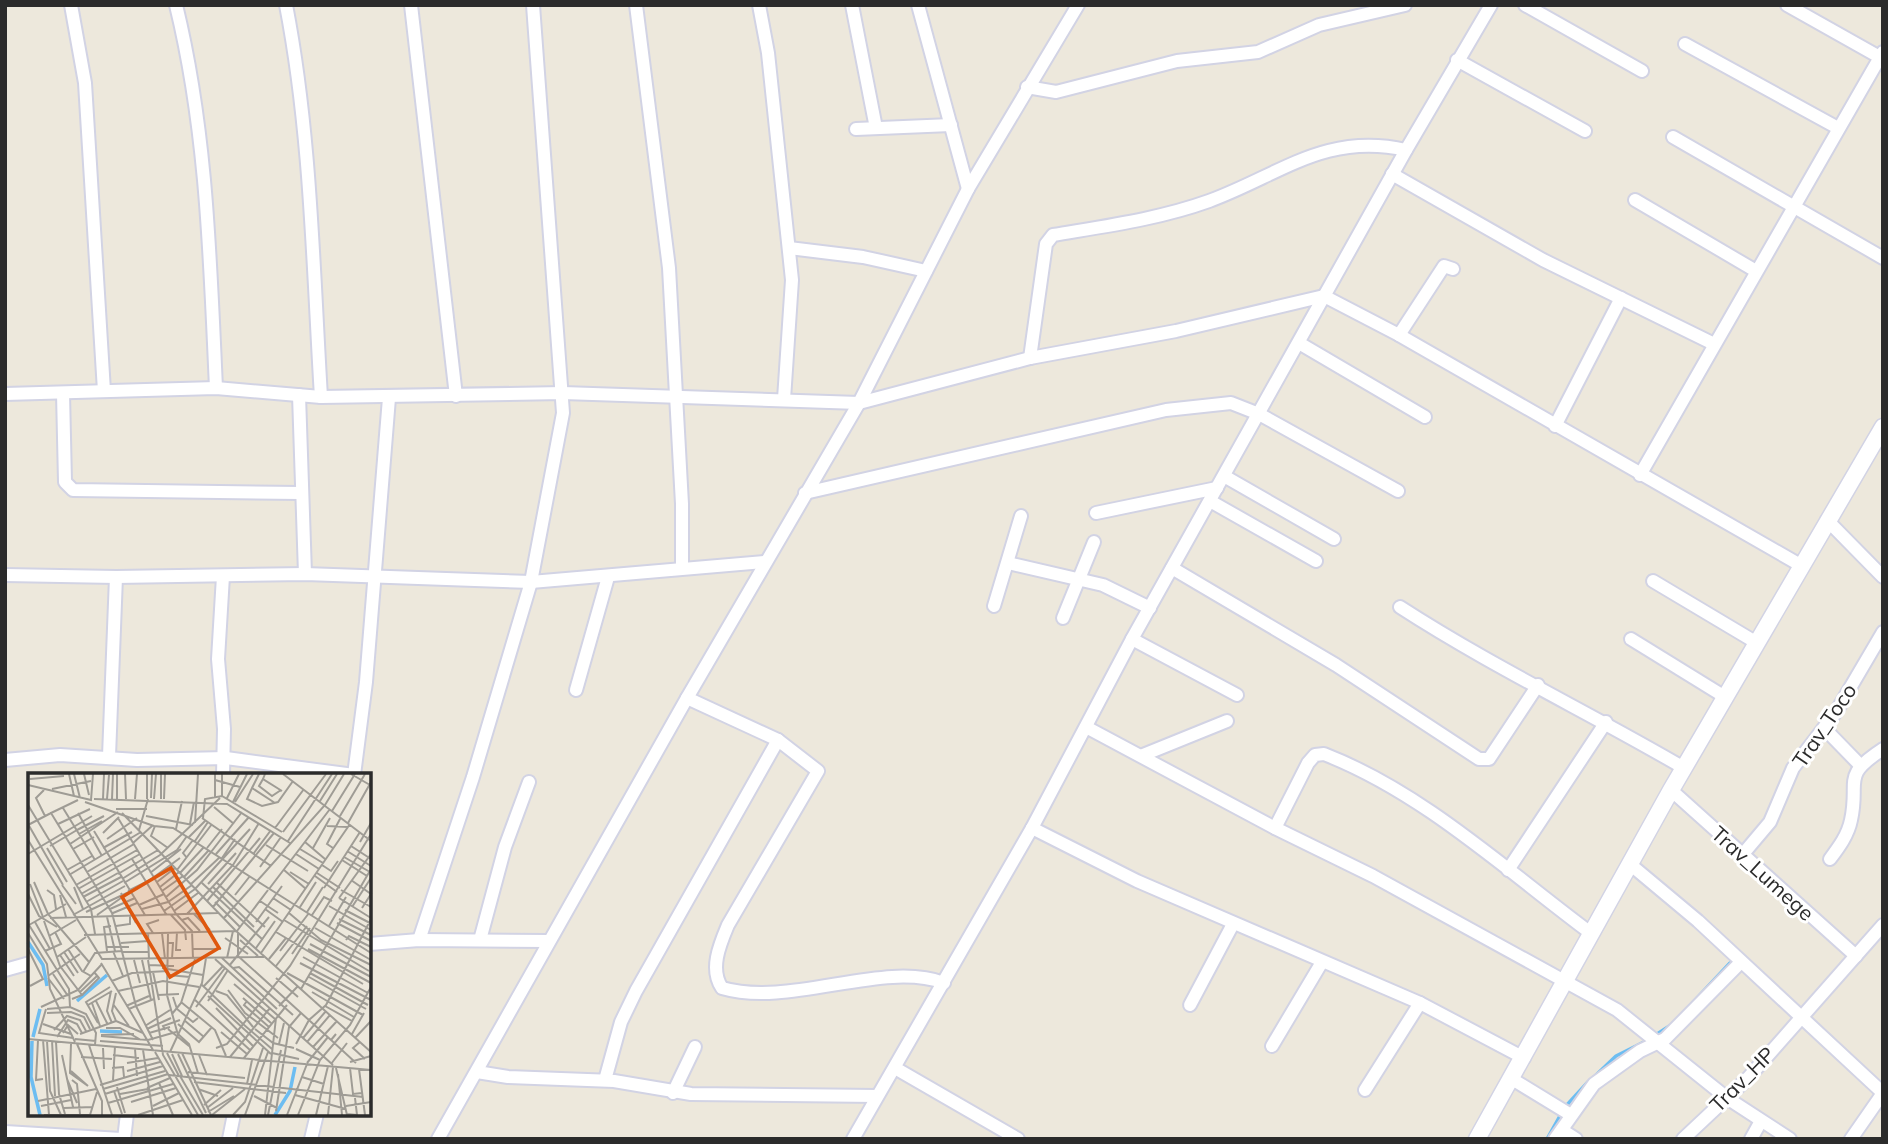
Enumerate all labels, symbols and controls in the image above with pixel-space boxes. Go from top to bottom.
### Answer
street label: Trav_Toco [1786,678,1862,772]
inset map [28,773,371,1116]
street label: Trav_Lumege [1706,820,1820,926]
street label: Trav_HP [1704,1041,1780,1117]

